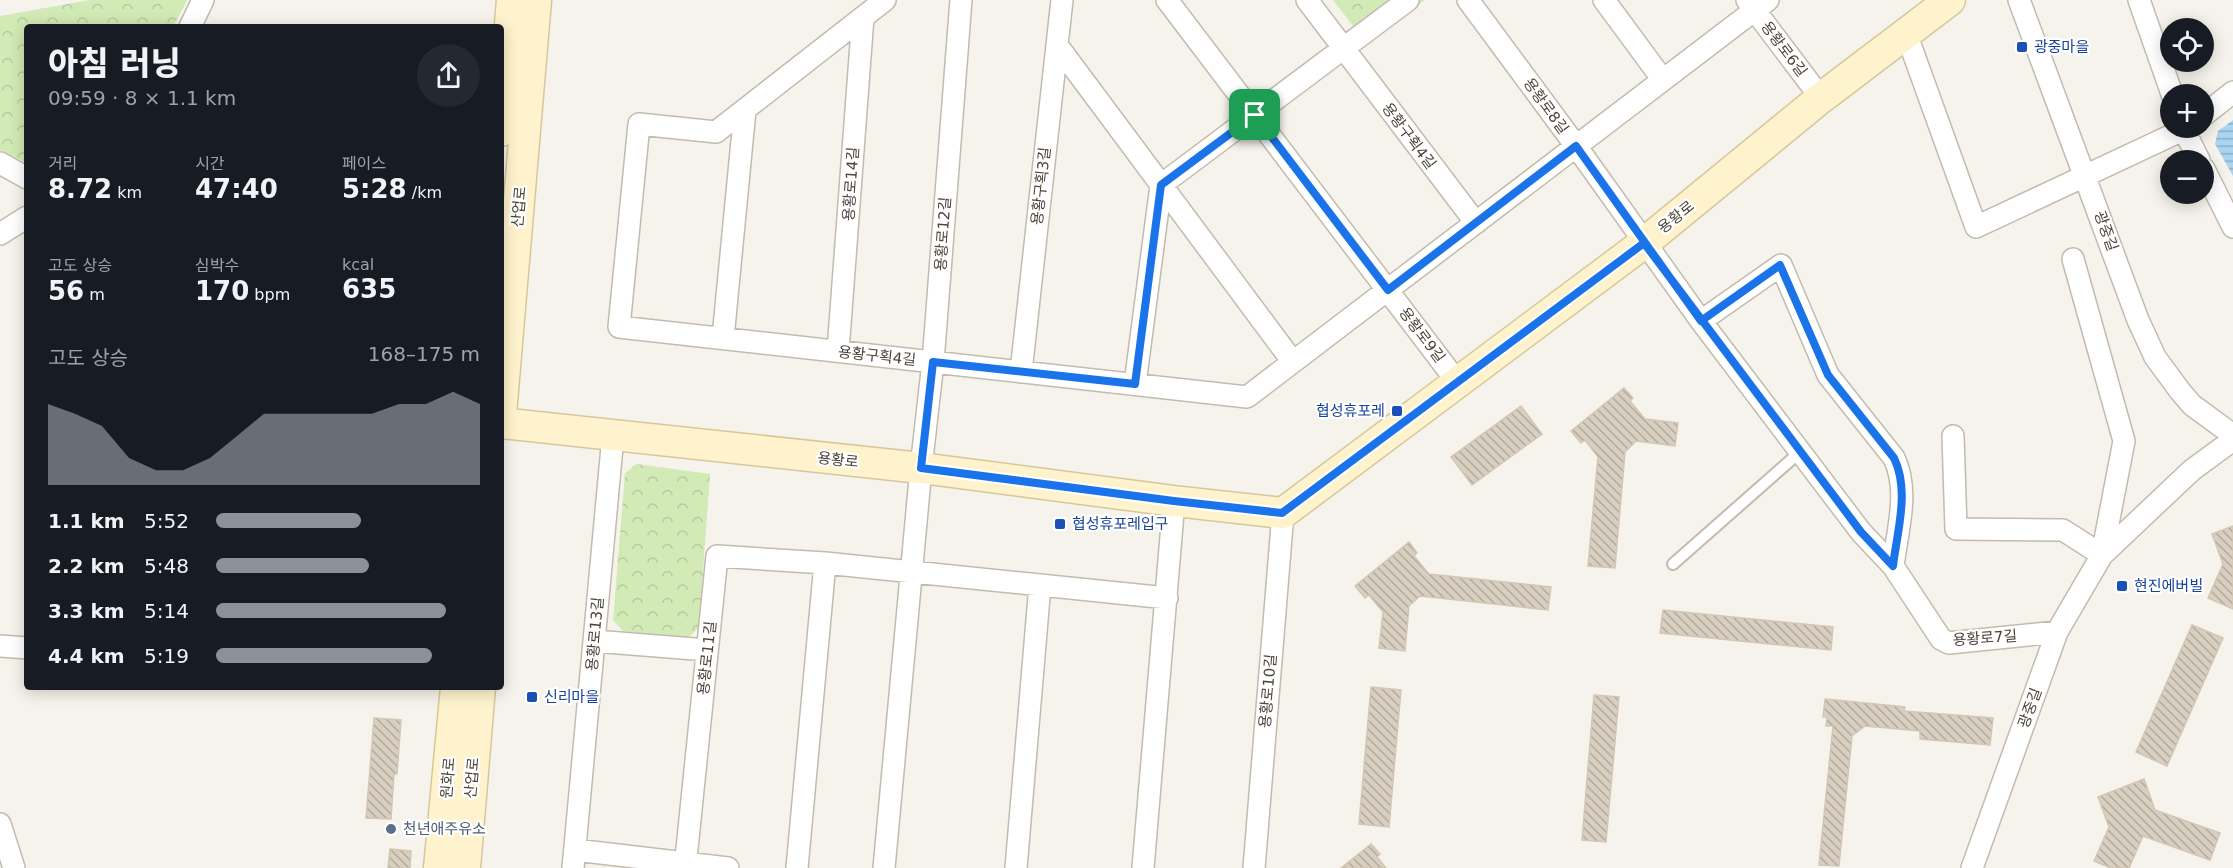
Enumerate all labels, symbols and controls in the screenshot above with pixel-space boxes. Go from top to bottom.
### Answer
street label: 용황로6길 [1757,18,1811,80]
map controls [2160,18,2214,204]
button: locate [2160,18,2214,72]
place label: 광중마을 [2034,38,2089,56]
marker: 광중마을 [2015,40,2029,54]
text: 아침 러닝 [48,44,181,83]
button: share [417,44,480,107]
street label: 용황로8길 [1520,75,1572,137]
button: + [2160,84,2214,138]
text: 09:59 · 8 × 1.1 km [48,86,236,110]
pin [1229,89,1280,140]
icon: arrive [1238,98,1271,131]
street label: 용황구획4길 [1378,99,1440,173]
street label: 용황로14길 [839,146,863,222]
street label: 용황구획3길 [1028,146,1054,226]
button: − [2160,150,2214,204]
text: 거리 [48,154,77,173]
text: 시간 [195,154,224,173]
text: 페이스 [342,154,386,173]
text: 8.72 [48,174,112,204]
text: 47:40 [195,174,278,204]
text: 5:28 [342,174,407,204]
text: km [112,183,142,202]
text: /km [407,183,442,202]
street label: 산업로 [508,186,530,228]
street label: 용황로12길 [931,196,955,272]
street label: 용황로 [1654,197,1698,237]
street label: 광중길 [2090,208,2122,254]
text: kcal [342,255,374,274]
text: 고도 상승 [48,256,112,275]
text: 심박수 [195,256,239,275]
text: 635 [342,274,396,304]
text: 56 [48,276,84,306]
text: 170 [195,276,249,306]
text: m [84,285,105,304]
text: bpm [249,285,290,304]
street label: 용황로9길 [1395,304,1449,366]
text: 168–175 m [368,342,480,366]
street label: 용황구획4길 [837,343,917,369]
text: 고도 상승 [48,346,128,370]
place label: 협성휴포레 [1316,402,1385,420]
marker: 협성휴포레 [1390,404,1404,418]
street label: 용황로 [816,449,860,471]
text: 1.1 km [48,509,125,533]
text: 5:52 [144,509,189,533]
place label: 협성휴포레입구 [1072,515,1169,533]
marker: 협성휴포레입구 [1053,517,1067,531]
text: 2.2 km [48,554,125,578]
text: 5:48 [144,554,189,578]
place label: 현진에버빌 [2134,577,2203,595]
marker: 현진에버빌 [2115,579,2129,593]
street label: 용황로13길 [583,596,607,672]
text: 3.3 km [48,599,125,623]
text: 5:14 [144,599,189,623]
street label: 용황로11길 [694,620,720,696]
street label: 용황로7길 [1952,627,2018,649]
text: 4.4 km [48,644,125,668]
text: 5:19 [144,644,189,668]
street label: 용황로10길 [1256,653,1280,729]
street label: 광중길 [2014,685,2046,731]
place label: 신리마을 [544,688,599,706]
marker: 신리마을 [525,690,539,704]
street label: 원화로 [437,757,459,799]
street label: 산업로 [461,757,483,799]
place label: 천년애주유소 [403,820,486,838]
marker: 천년애주유소 [384,822,398,836]

